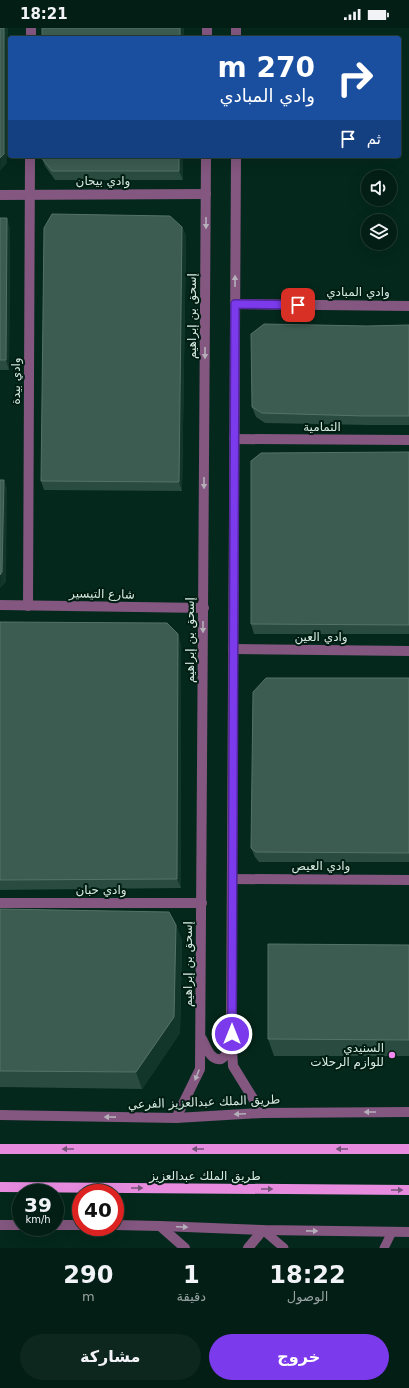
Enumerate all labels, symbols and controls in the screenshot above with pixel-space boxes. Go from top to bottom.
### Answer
text: 18:21 [20,5,68,23]
text: 270 m [218,51,315,84]
icon: right [329,52,381,104]
text: وادي المبادي [220,85,315,106]
icon: arrive [337,128,359,150]
text: ثم [367,130,381,148]
map controls [361,170,397,250]
button: sound [361,170,397,206]
street label: وادي بيحان [76,174,130,189]
button: layers [361,214,397,250]
one-way arrow [203,217,209,230]
street label: إسحق بن إبراهيم [185,273,200,359]
one-way arrow [232,274,238,287]
street label: وادي المبادي [326,285,390,300]
pin [281,288,315,322]
icon: arrive [287,294,309,316]
one-way arrow [202,347,208,360]
street label: وادي بيدة [9,357,24,405]
street label: الثمامية [303,420,341,434]
one-way arrow [201,477,207,490]
street label: شارع التيسير [68,586,135,603]
street label: إسحق بن إبراهيم [183,597,198,683]
one-way arrow [200,621,207,633]
street label: وادي العين [294,630,348,645]
street label: وادي العيص [292,859,350,874]
street label: وادي حبان [75,883,127,898]
street label: إسحق بن إبراهيم [181,921,196,1007]
position arrow [211,1013,253,1055]
place label: السنيدي للوازم الرحلات [310,1041,384,1070]
marker: السنيدي للوازم الرحلات [387,1050,397,1060]
one-way arrow [194,1069,200,1081]
street label: طريق الملك عبدالعزيز الفرعي [128,1092,280,1113]
one-way arrow [363,1109,376,1115]
one-way arrow [233,1111,246,1117]
one-way arrow [103,1114,116,1120]
one-way arrow [61,1146,74,1152]
one-way arrow [191,1146,204,1152]
one-way arrow [335,1146,348,1152]
street label: طريق الملك عبدالعزيز [148,1169,261,1184]
speed limit sign: 40 [72,1184,124,1236]
one-way arrow [131,1185,144,1191]
one-way arrow [261,1186,274,1192]
one-way arrow [391,1187,404,1193]
text: 39 [24,1193,52,1217]
text: km/h [25,1214,51,1225]
one-way arrow [176,1223,188,1230]
one-way arrow [306,1228,319,1234]
text: 290 [63,1261,113,1289]
text: 1 [183,1261,200,1289]
text: 18:22 [269,1261,346,1289]
text: m [82,1289,95,1304]
text: دقيقة [177,1289,206,1304]
text: الوصول [287,1289,328,1304]
button: مشاركة [20,1334,201,1380]
button: خروج [209,1334,389,1380]

